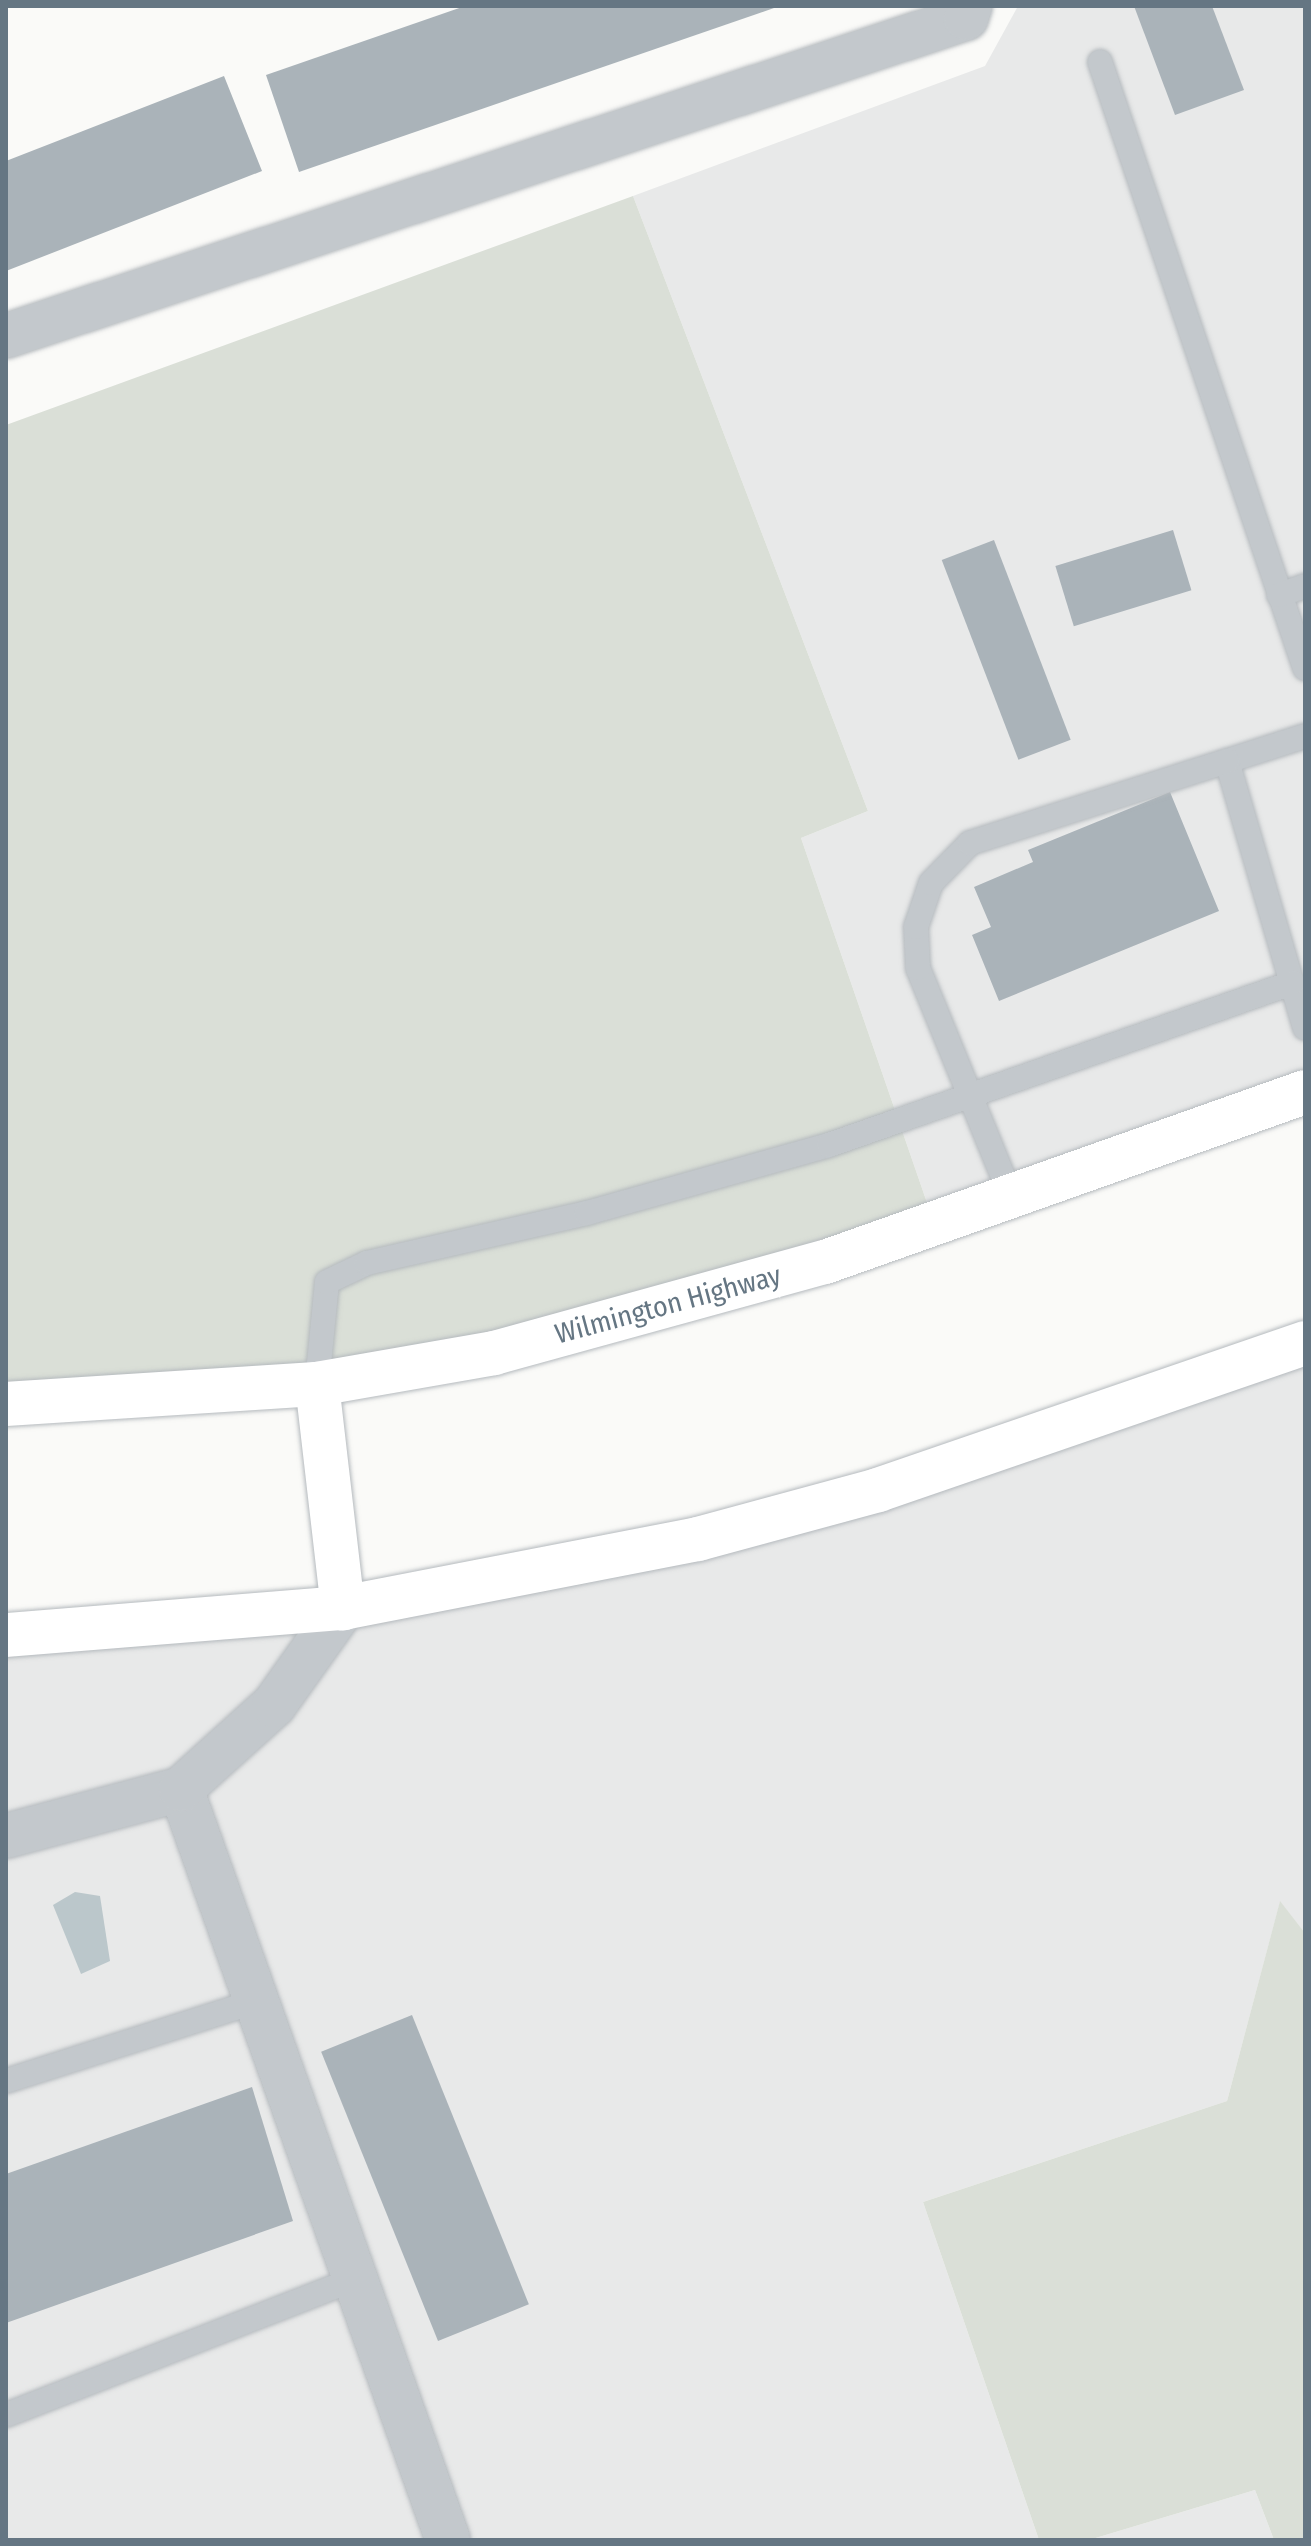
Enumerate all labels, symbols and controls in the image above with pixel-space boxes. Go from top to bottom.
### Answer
street label: Wilmington Highway [551,1259,785,1351]

